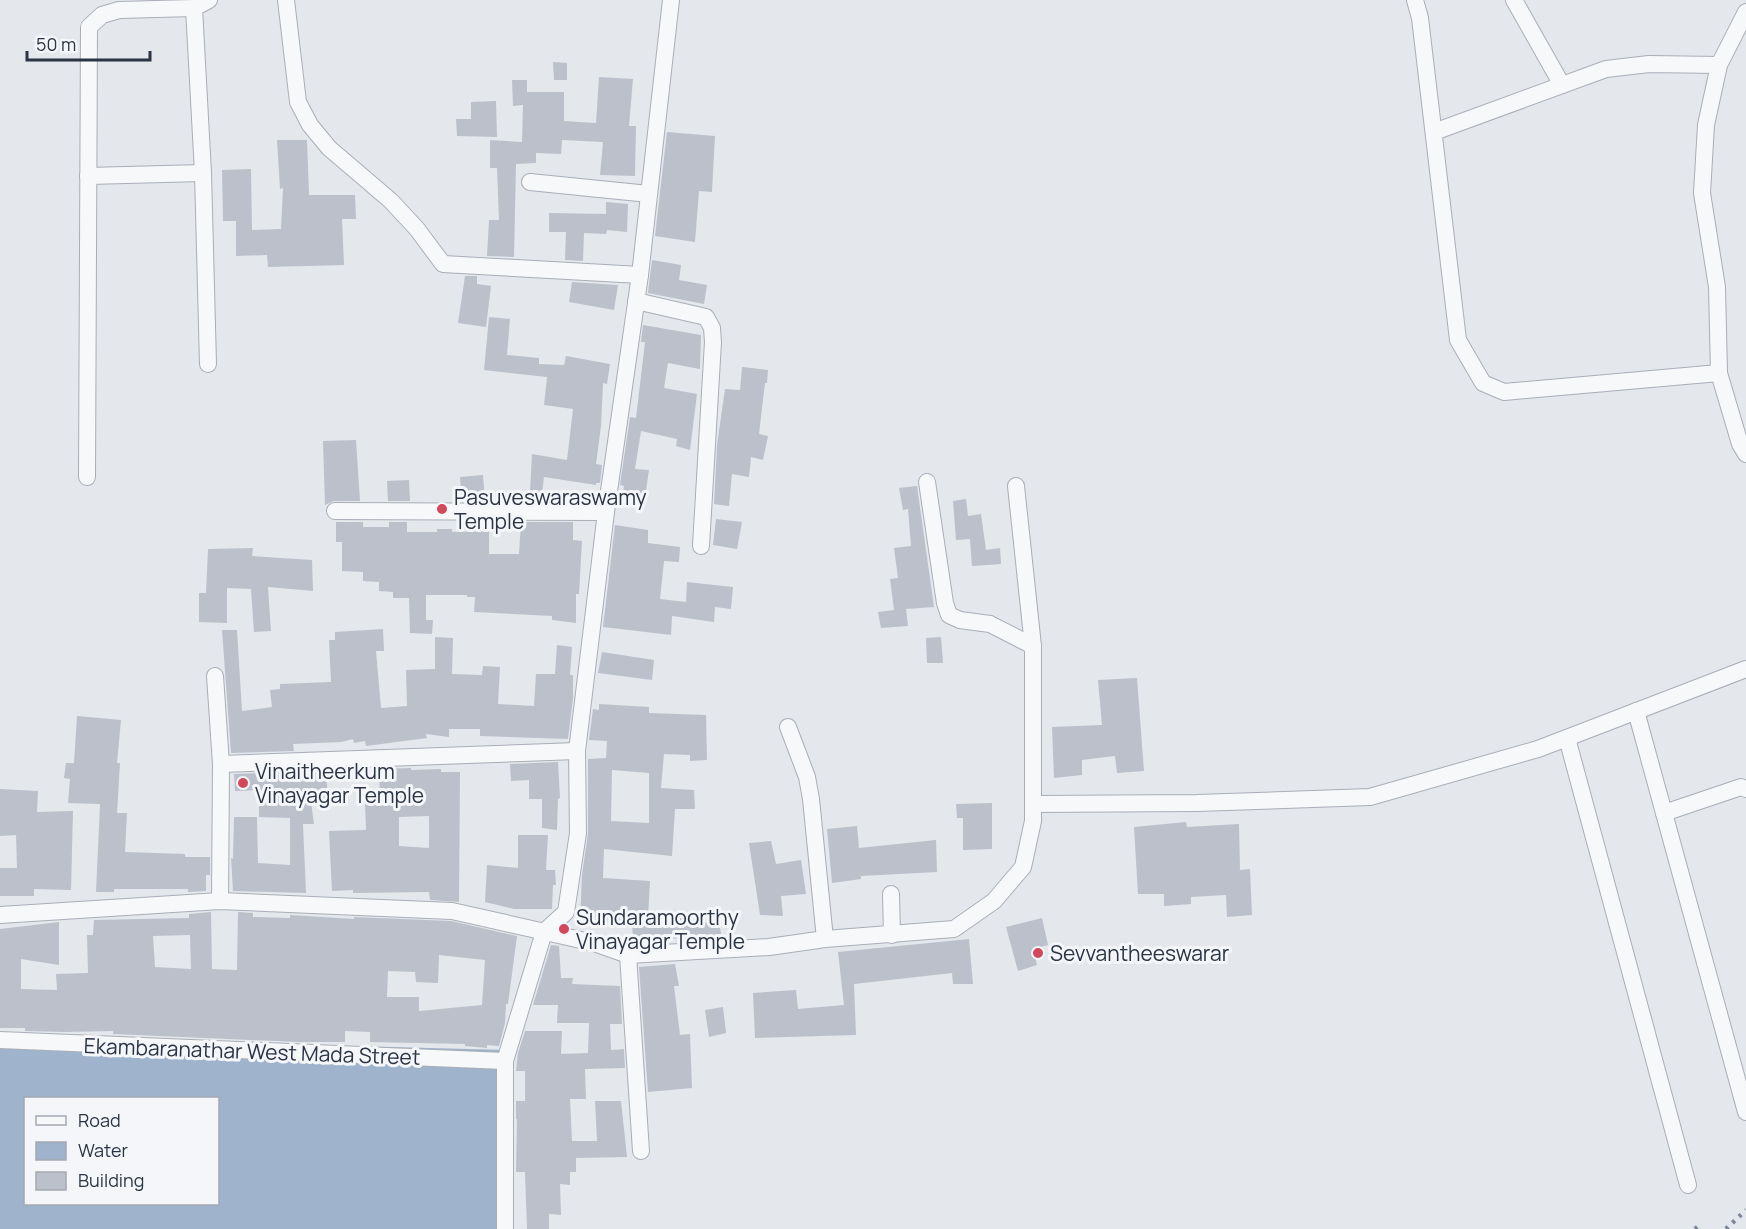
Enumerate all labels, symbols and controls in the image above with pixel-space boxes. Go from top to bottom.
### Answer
scale bar [27,24,150,62]
text: 50 m [36,32,76,56]
place label: Pasuveswaraswamy Temple [454,483,647,535]
marker: Pasuveswaraswamy Temple [435,502,449,516]
place label: Vinaitheerkum Vinayagar Temple [255,757,424,809]
marker: Vinaitheerkum Vinayagar Temple [236,776,250,790]
place label: Sundaramoorthy Vinayagar Temple [576,903,745,955]
marker: Sundaramoorthy Vinayagar Temple [557,922,571,936]
place label: Sevvantheeswarar [1050,939,1230,967]
marker: Sevvantheeswarar [1031,946,1045,960]
street label: Ekambaranathar West Mada Street [83,1031,421,1071]
legend [24,1097,219,1205]
text: Road [78,1108,121,1132]
text: Water [78,1138,128,1162]
text: Building [78,1168,144,1192]

